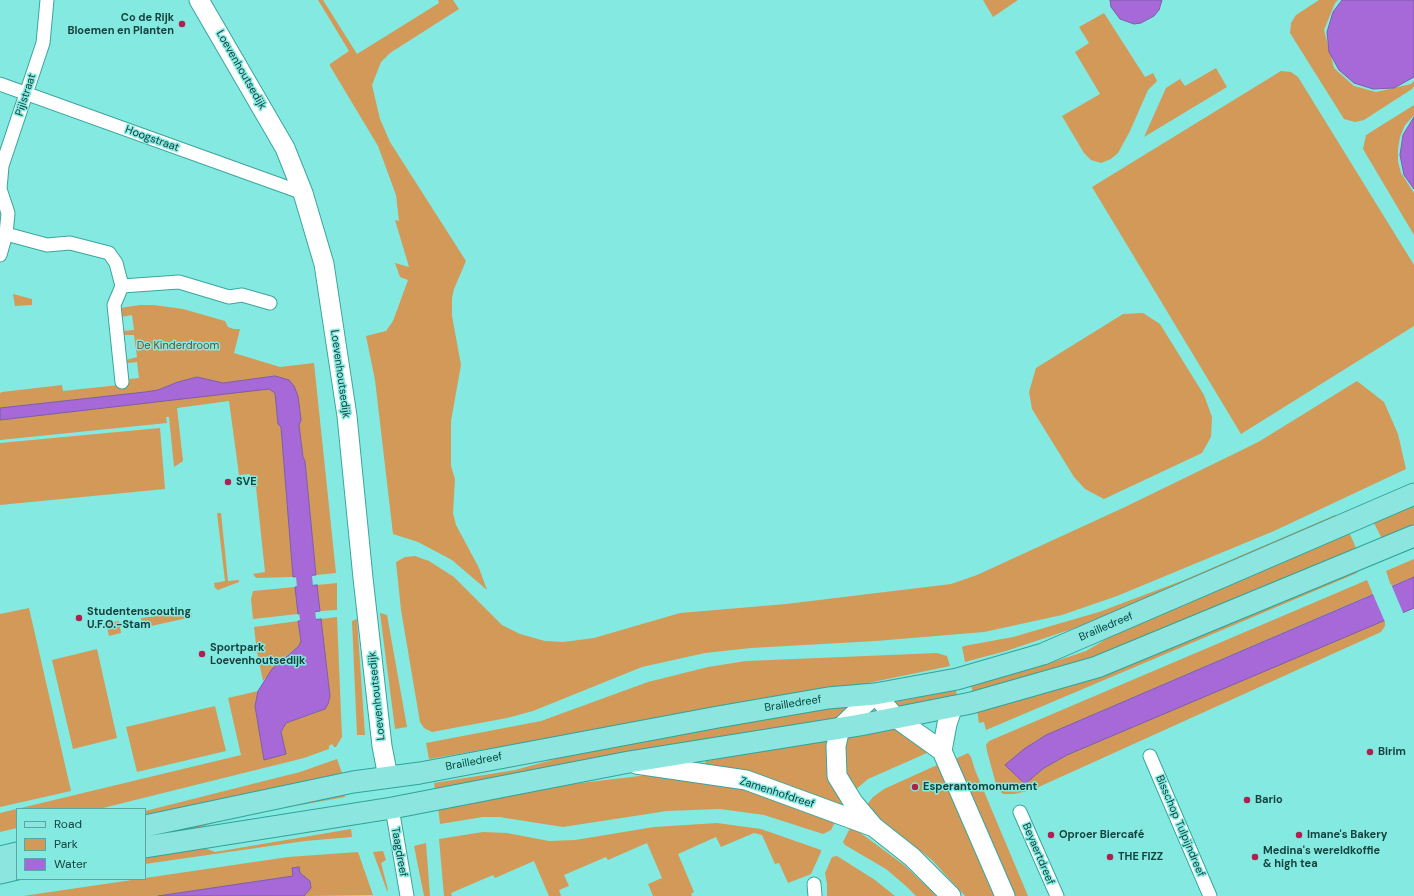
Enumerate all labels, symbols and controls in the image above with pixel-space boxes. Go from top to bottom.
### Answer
place label: Co de Rijk Bloemen en Planten [67,11,174,37]
marker: Co de Rijk Bloemen en Planten [177,19,187,29]
street label: Loevenhoutsedijk [213,28,269,112]
street label: Pijlstraat [13,72,39,118]
street label: Hoogstraat [123,123,181,155]
street label: Loevenhoutsedijk [327,329,353,419]
park label: De Kinderdroom [137,339,219,353]
place label: SVE [236,475,257,489]
marker: SVE [223,477,233,487]
place label: Studentenscouting U.F.O.-Stam [87,605,191,631]
street label: Brailledreef [1077,610,1135,644]
marker: Studentenscouting U.F.O.-Stam [74,613,84,623]
place label: Sportpark Loevenhoutsedijk [210,641,305,667]
marker: Sportpark Loevenhoutsedijk [197,649,207,659]
street label: Loevenhoutsedijk [366,651,388,741]
street label: Brailledreef [764,693,822,715]
place label: Birim [1378,745,1406,759]
marker: Birim [1365,747,1375,757]
street label: Brailledreef [445,750,503,774]
street label: Bisschop Tulpijndreef [1153,773,1207,879]
street label: Zamenhofdreef [738,775,816,811]
place label: Esperantomonument [923,780,1037,794]
marker: Esperantomonument [910,782,920,792]
place label: Bario [1255,793,1283,807]
marker: Bario [1242,795,1252,805]
legend [16,808,146,880]
text: Road [54,816,82,832]
street label: Beyaertdreef [1019,821,1057,887]
street label: Taagdreef [388,826,410,878]
place label: Oproer Biercafé [1059,828,1144,842]
place label: Imane's Bakery [1307,828,1387,842]
marker: Oproer Biercafé [1046,830,1056,840]
marker: Imane's Bakery [1294,830,1304,840]
text: Park [54,836,78,852]
place label: Medina's wereldkoffie & high tea [1263,844,1380,870]
place label: THE FIZZ [1118,850,1163,864]
marker: THE FIZZ [1105,852,1115,862]
marker: Medina's wereldkoffie & high tea [1250,852,1260,862]
text: Water [54,856,87,872]

